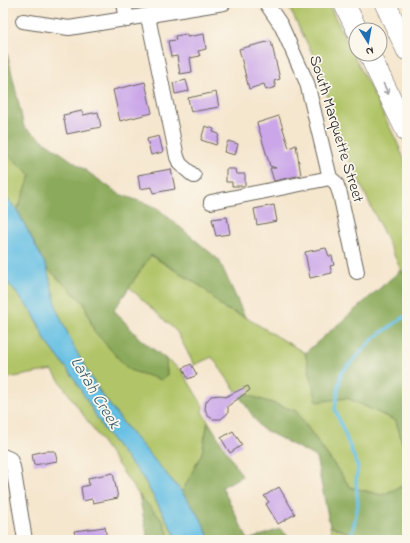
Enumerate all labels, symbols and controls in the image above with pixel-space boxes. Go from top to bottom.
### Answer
north arrow [348,22,388,62]
text: N [365,42,375,59]
street label: South Marquette Street [302,52,370,206]
one-way arrow [383,83,390,95]
water label: Latah Creek [64,352,127,435]

